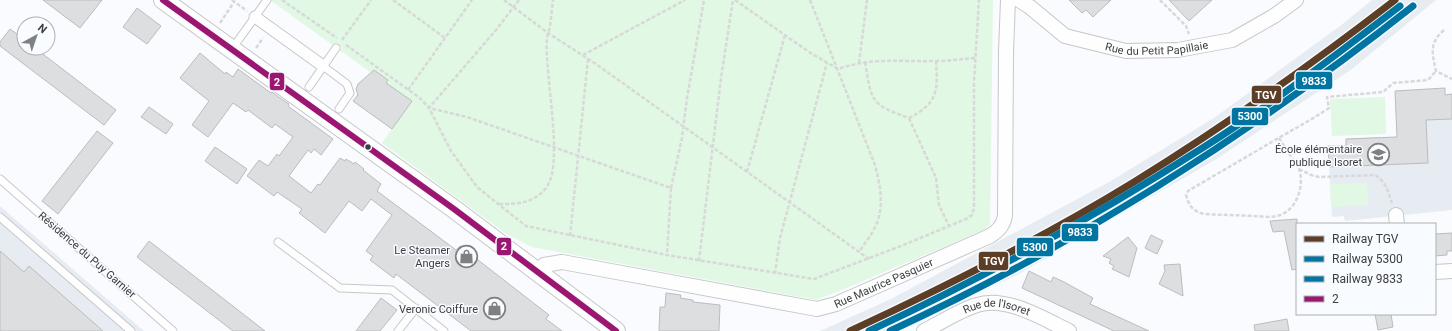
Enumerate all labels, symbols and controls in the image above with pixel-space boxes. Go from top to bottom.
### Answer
north arrow [16,16,56,56]
text: N [35,21,49,36]
street label: Rue du Petit Papillaie [1104,38,1209,57]
line badge: 9833 [1295,71,1333,90]
line badge: 2 [269,72,285,91]
text: 9833 [1301,75,1327,88]
text: 2 [274,76,280,89]
line badge: TGV [1251,85,1282,104]
text: TGV [1255,89,1277,102]
line badge: 5300 [1231,107,1269,126]
text: 5300 [1237,110,1263,123]
unlabelled marker [363,142,373,152]
school or university icon: École élémentaire publique Isoret [1365,142,1391,168]
place label: École élémentaire publique Isoret [1275,143,1362,169]
street label: Résidence du Puy Garnier [36,209,139,301]
line badge: 9833 [1061,223,1099,242]
legend [1296,223,1436,315]
text: 9833 [1067,226,1093,239]
text: Railway TGV [1332,232,1399,246]
line badge: 2 [496,237,512,256]
line badge: 5300 [1016,237,1054,257]
text: 2 [501,240,507,253]
text: 5300 [1022,241,1048,254]
shop icon: Le Steamer Angers [453,243,479,269]
place label: Le Steamer Angers [394,244,450,270]
line badge: TGV [978,251,1009,271]
text: Railway 5300 [1332,252,1403,266]
street label: Rue Maurice Pasquier [832,255,935,311]
text: TGV [983,255,1005,268]
text: Railway 9833 [1332,272,1403,286]
text: 2 [1332,292,1339,306]
shop icon: Veronic Coiffure [481,296,507,322]
street label: Rue de l'Isoret [961,296,1033,318]
place label: Veronic Coiffure [399,303,478,316]

